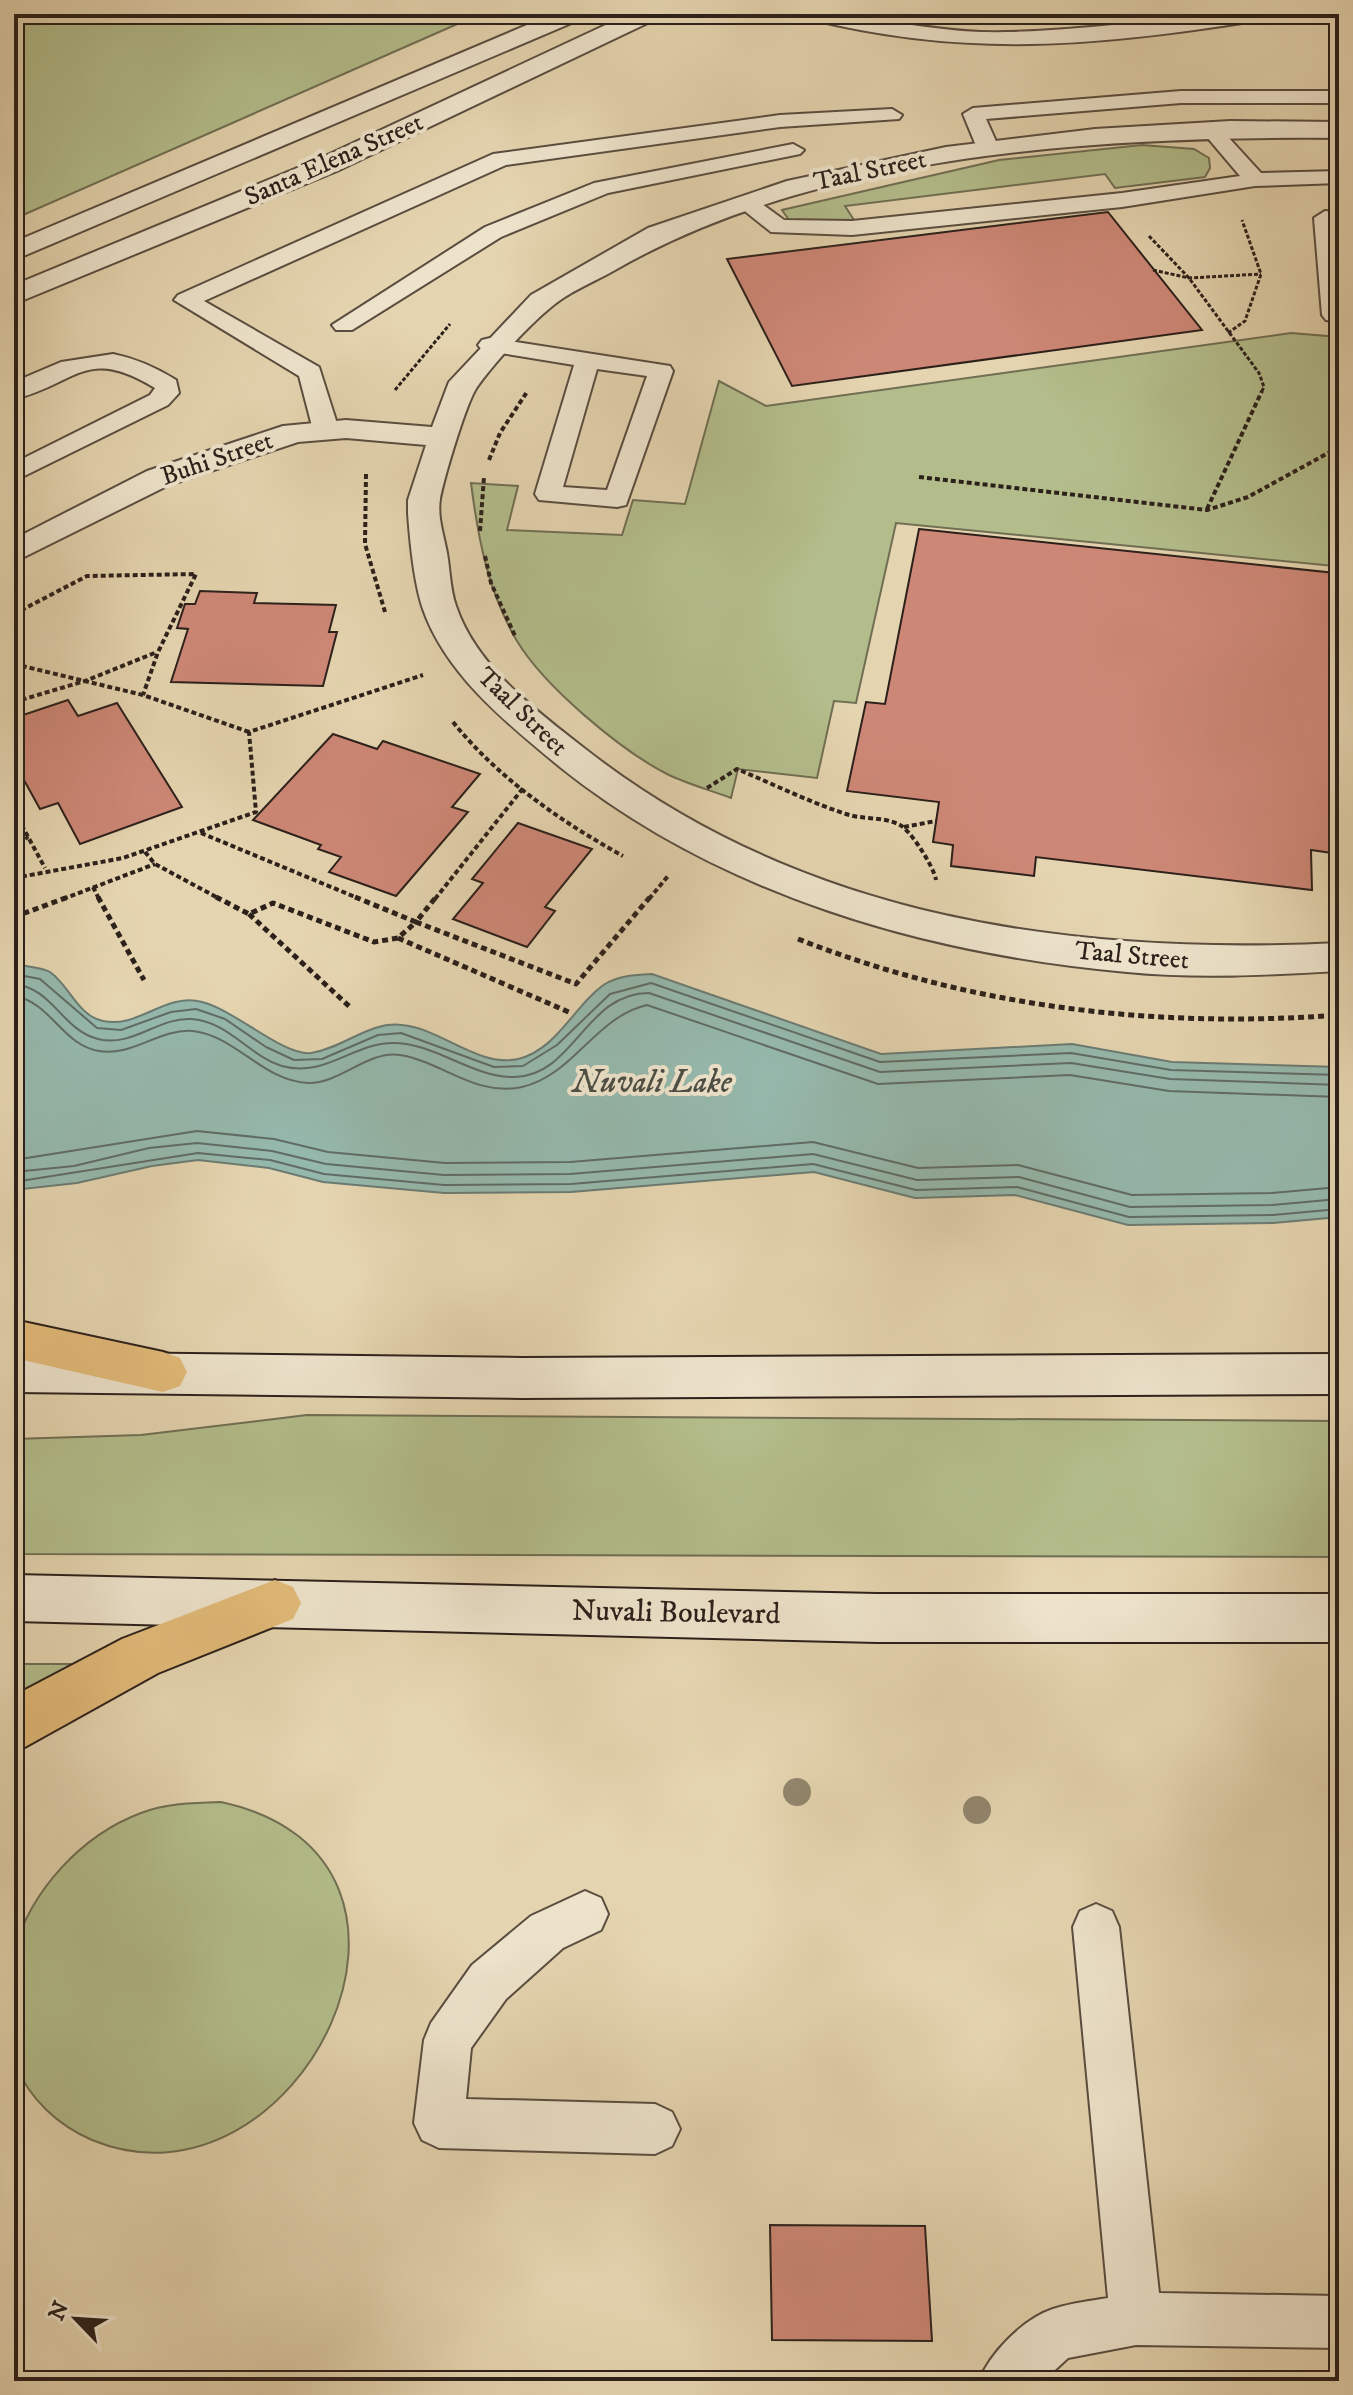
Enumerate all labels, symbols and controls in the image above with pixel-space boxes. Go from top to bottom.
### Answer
street label: Santa Elena Street [240,106,428,214]
street label: Taal Street [811,143,929,199]
street label: Buhi Street [157,424,277,494]
street label: Taal Street [469,660,575,764]
street label: Taal Street [1074,935,1190,977]
water label: Nuvali Lake [570,1063,733,1103]
street label: Nuvali Boulevard [571,1593,781,1633]
north arrow [36,2279,116,2359]
text: N [43,2297,75,2325]

